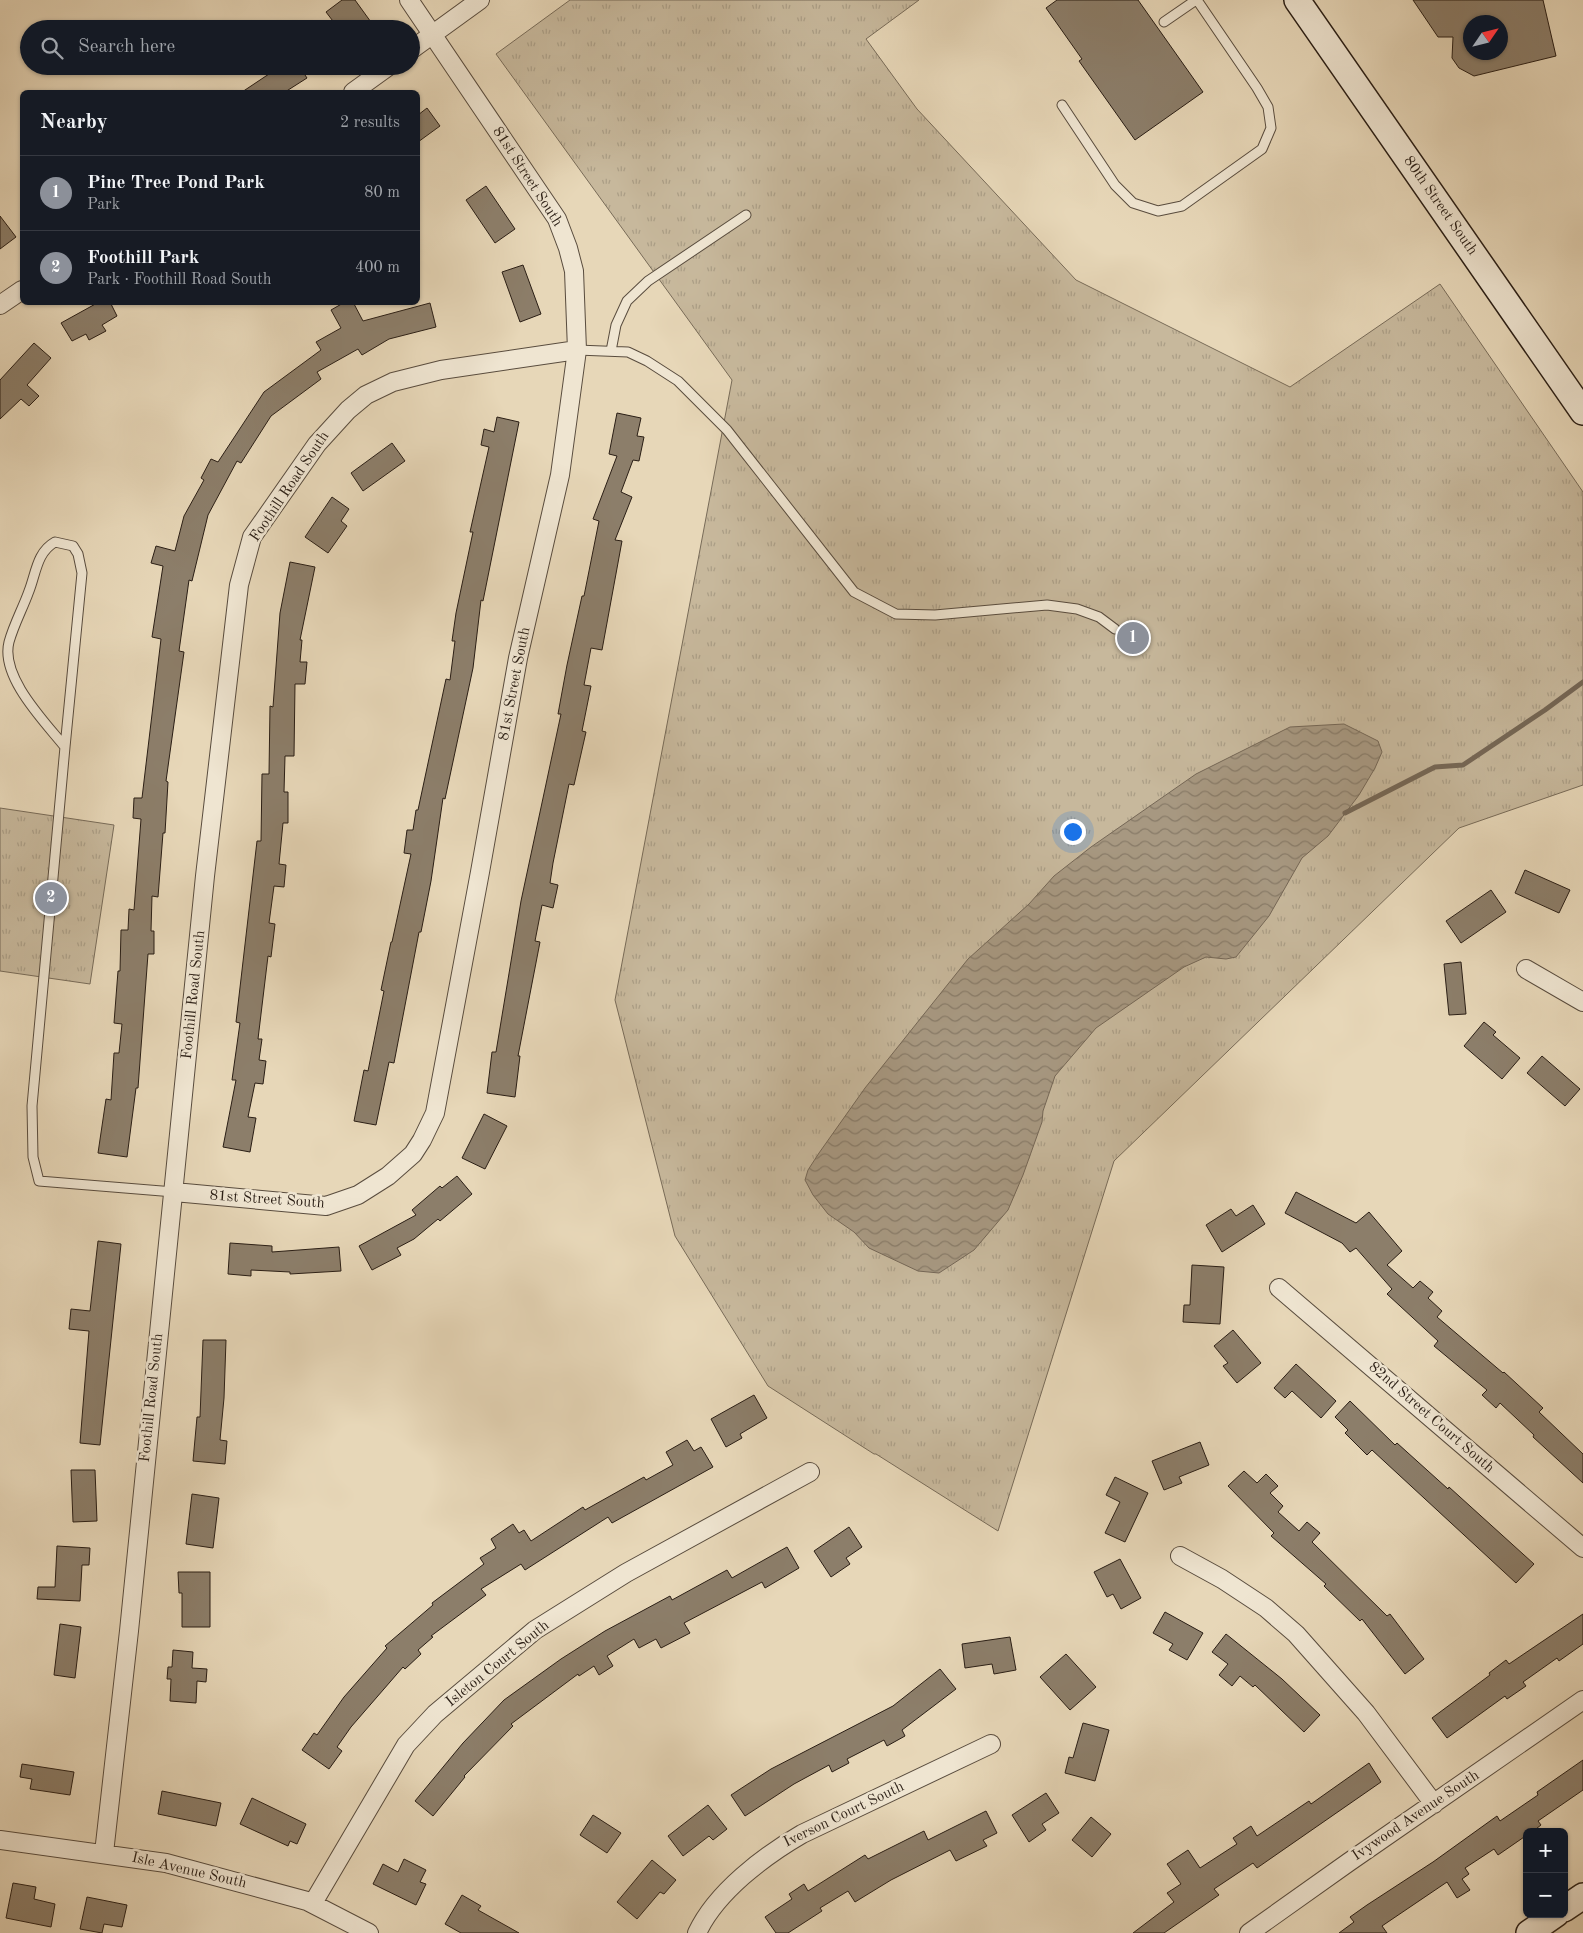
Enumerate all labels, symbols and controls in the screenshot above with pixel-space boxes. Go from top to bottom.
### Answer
north arrow [1463,15,1508,60]
search box [20,20,420,75]
icon: search [38,34,66,62]
text: Search here [78,38,175,57]
text: Nearby [40,112,108,133]
text: 2 results [340,115,400,131]
street label: 81st Street South [489,124,565,230]
street label: 80th Street South [1400,154,1480,258]
text: Pine Tree Pond Park [87,174,265,193]
text: 1 [51,185,61,201]
text: 80 m [364,185,400,201]
text: Park [87,197,120,213]
text: Foothill Park [87,249,199,268]
text: 2 [51,260,61,276]
text: 400 m [355,260,400,276]
text: Park · Foothill Road South [87,272,272,288]
street label: Foothill Road South [248,429,332,545]
pin: 1 [1117,619,1149,657]
street label: 81st Street South [497,626,533,742]
your location [1060,819,1086,845]
pin: 2 [35,879,67,917]
street label: Foothill Road South [180,930,208,1060]
street label: 81st Street South [209,1188,325,1212]
street label: Foothill Road South [138,1333,166,1463]
street label: 82nd Street Court South [1365,1360,1497,1476]
street label: Isleton Court South [444,1618,552,1710]
street label: Ivywood Avenue South [1350,1768,1482,1864]
street label: Iverson Court South [782,1779,906,1851]
map controls [1523,1828,1568,1918]
button: + [1523,1828,1568,1873]
street label: Isle Avenue South [130,1850,248,1892]
button: − [1523,1873,1568,1918]

